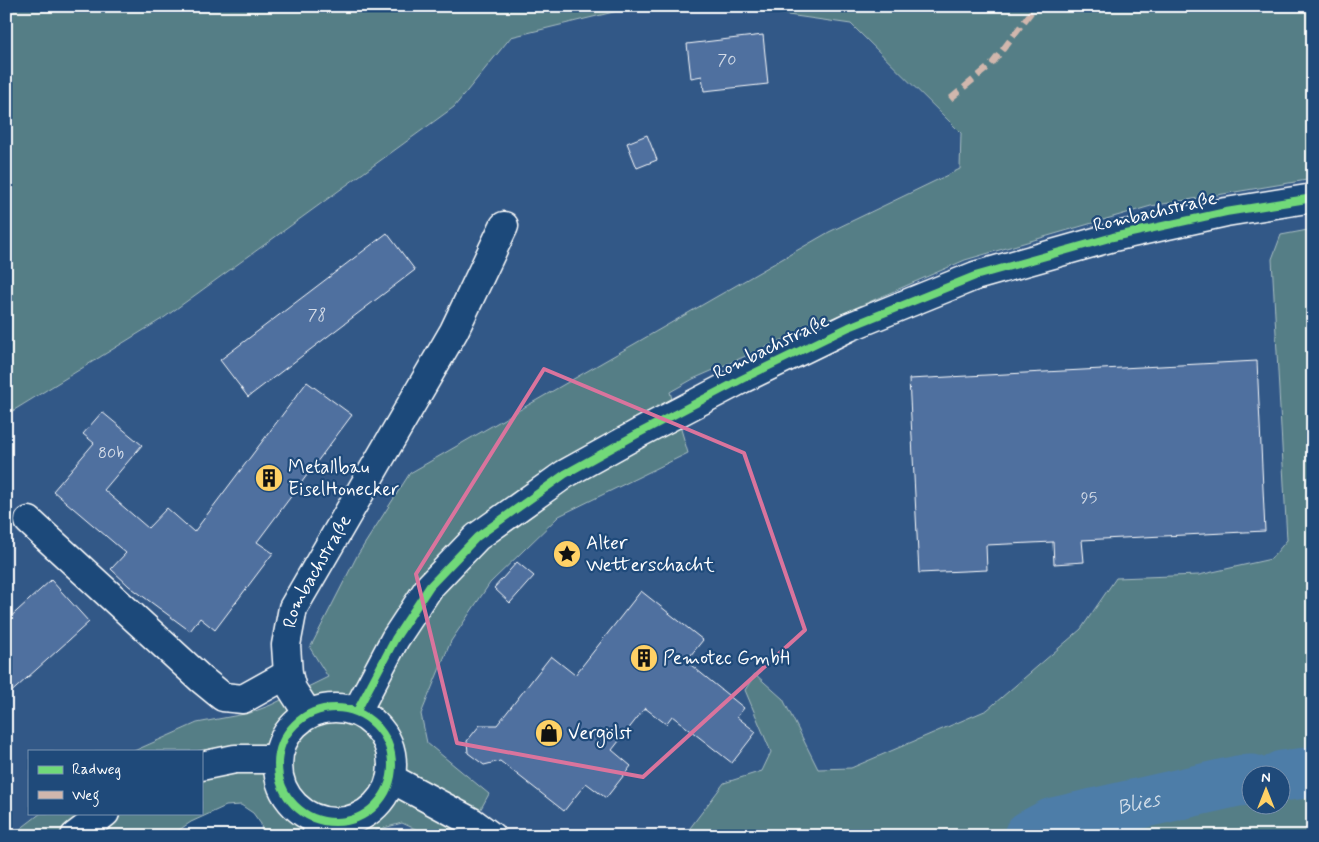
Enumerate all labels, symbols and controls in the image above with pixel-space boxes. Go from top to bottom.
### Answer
house number: 70 [718,50,736,71]
street label: Rombachstraße [1091,186,1219,238]
house number: 78 [308,305,326,326]
street label: Rombachstraße [709,308,833,386]
house number: 80b [98,443,124,464]
place label: Metallbau EiselHonecker [288,455,399,502]
building icon: Metallbau EiselHonecker [254,463,284,493]
house number: 95 [1081,488,1097,509]
street label: Rombachstraße [277,510,357,630]
place label: Alter Wetterschacht [586,531,715,578]
place icon: Alter Wetterschacht [552,539,582,569]
building icon: Pemotec GmbH [629,643,659,673]
place label: Pemotec GmbH [663,646,790,671]
shop icon: Vergölst [534,718,564,748]
place label: Vergölst [568,721,632,748]
legend [28,750,202,814]
text: Radweg [72,760,121,780]
north arrow [1242,764,1292,814]
text: N [1261,769,1271,787]
water label: Blies [1115,785,1165,822]
text: Weg [72,786,99,807]

